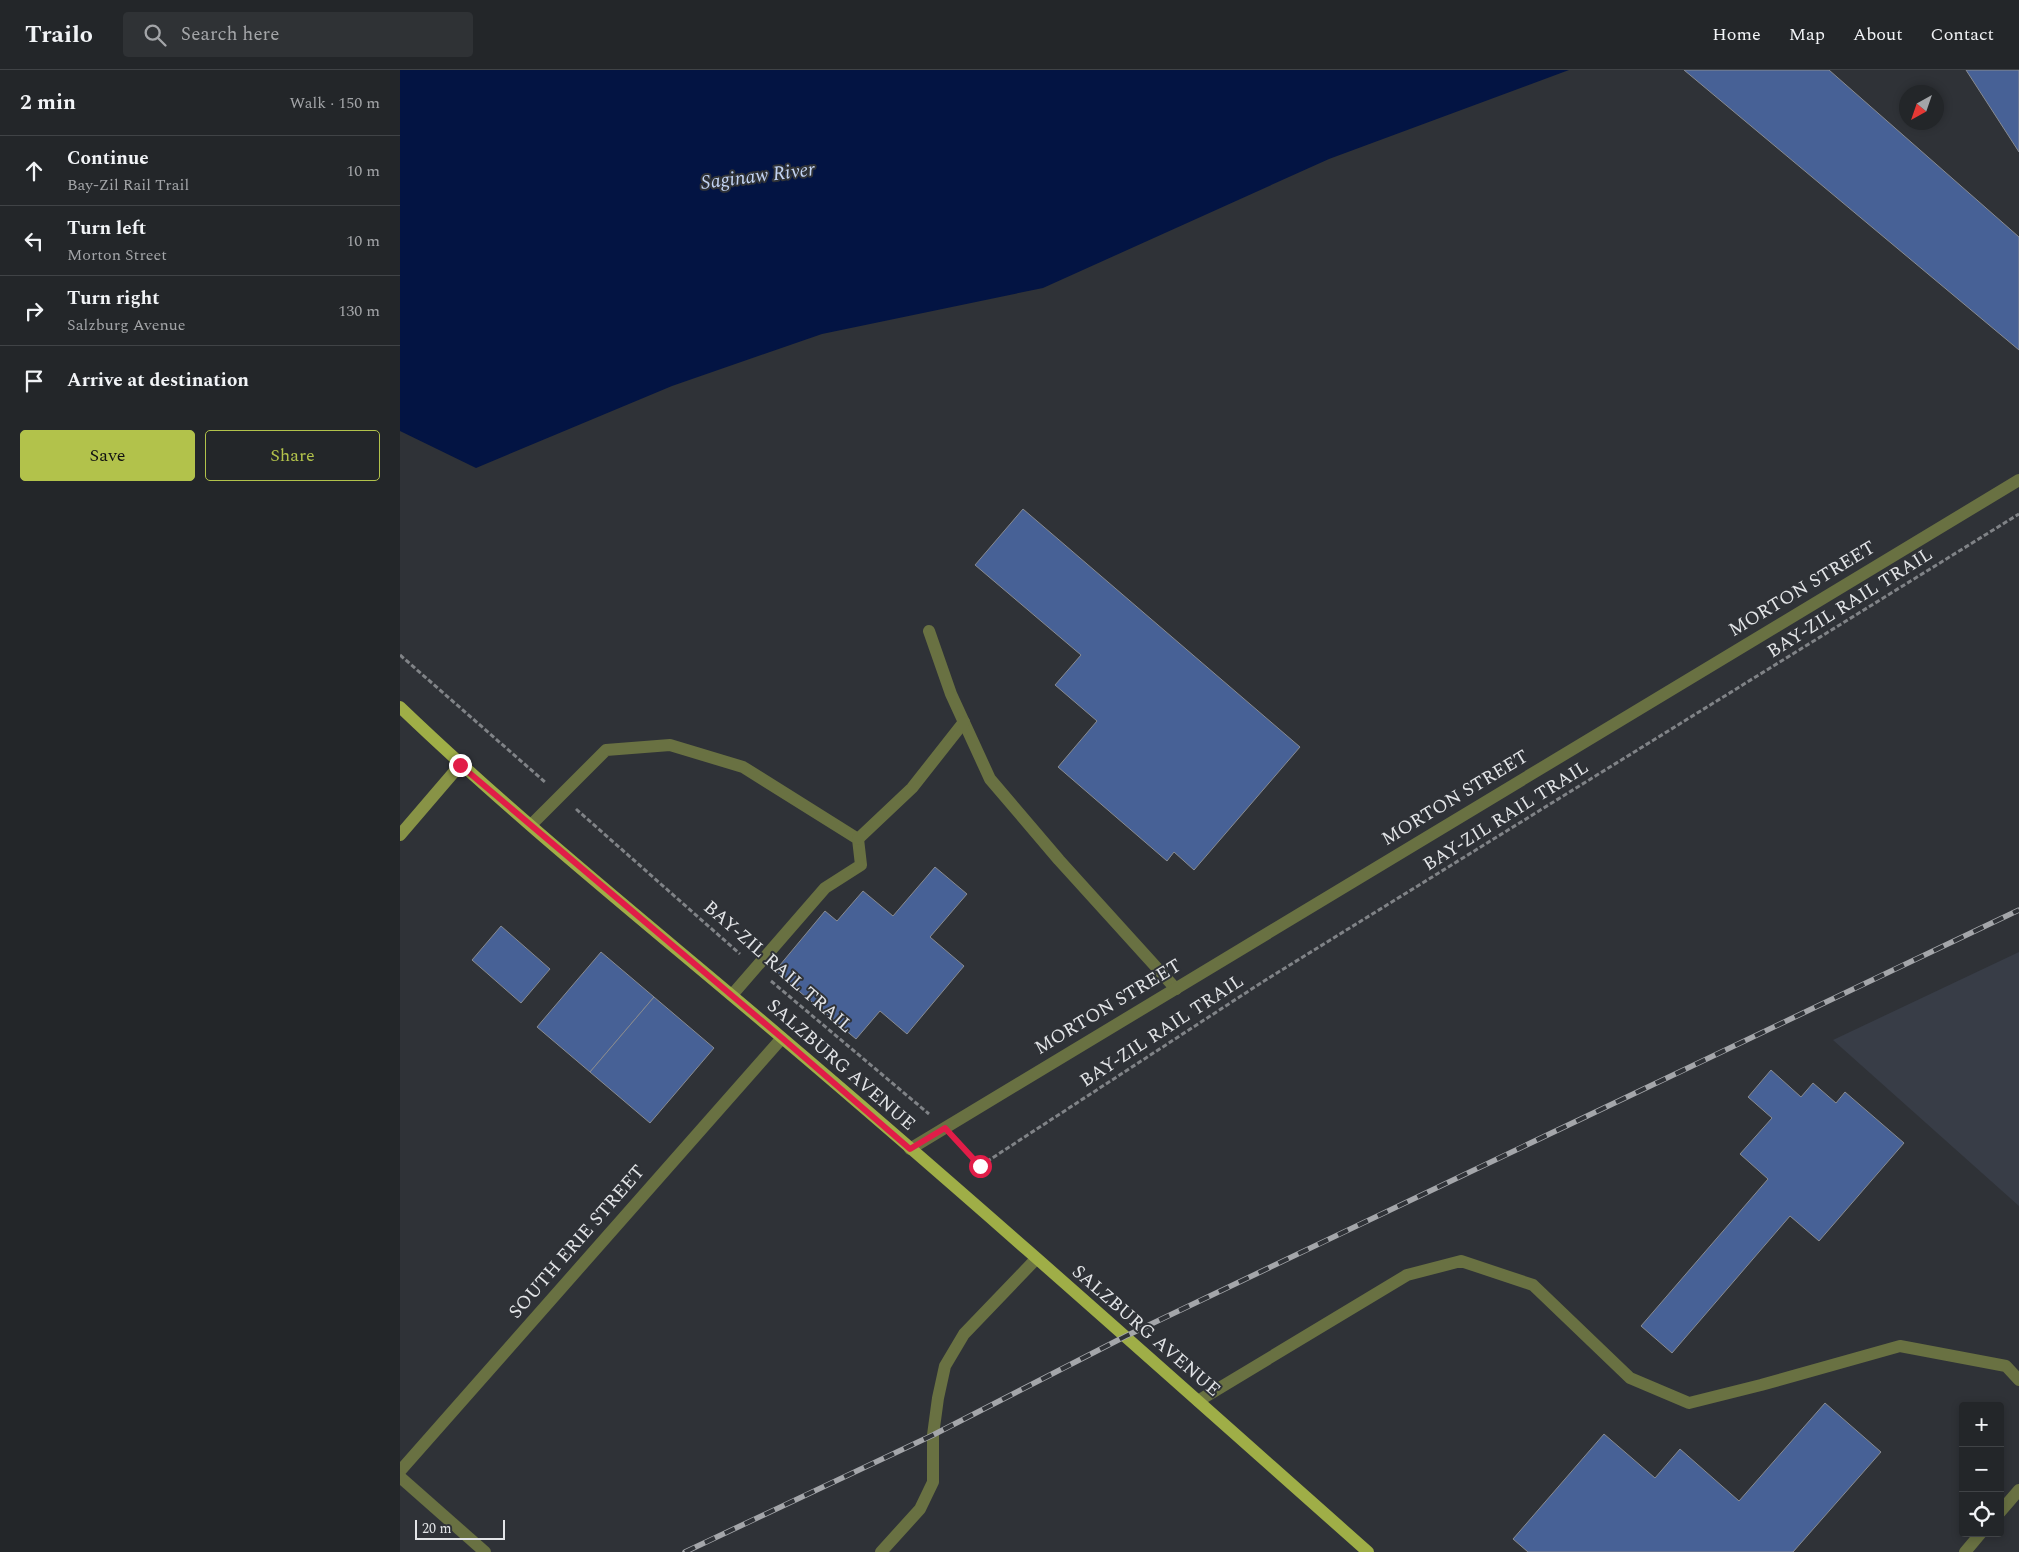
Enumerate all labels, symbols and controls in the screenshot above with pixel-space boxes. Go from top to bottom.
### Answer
search box [123,12,473,57]
text: Trailo [25,17,93,53]
text: Search here [181,20,279,49]
icon: search [141,21,169,49]
text: Home [1712,21,1761,48]
text: Map [1789,21,1825,48]
text: About [1853,21,1903,48]
text: Contact [1931,21,1994,48]
north arrow [1899,85,1944,130]
text: 2 min [20,87,76,119]
text: Walk · 150 m [289,91,380,115]
text: Continue [67,144,149,173]
water label: Saginaw River [699,154,818,198]
icon: ahead [20,157,48,185]
text: 10 m [346,159,380,183]
text: Bay-Zil Rail Trail [67,173,189,197]
text: Turn left [67,214,146,243]
icon: left [20,227,48,255]
text: 10 m [346,229,380,253]
text: Morton Street [67,243,167,267]
text: Turn right [67,284,160,313]
icon: right [20,297,48,325]
text: 130 m [338,299,380,323]
text: Salzburg Avenue [67,313,186,337]
text: Arrive at destination [67,366,249,395]
icon: arrive [20,367,48,395]
button: Save [20,430,195,481]
button: Share [205,430,380,481]
street label: MORTON STREET [1723,534,1881,644]
street label: BAY-ZIL RAIL TRAIL [1762,540,1938,666]
street label: MORTON STREET [1376,743,1534,853]
street label: BAY-ZIL RAIL TRAIL [1418,753,1594,879]
route end [449,754,472,777]
street label: BAY-ZIL RAIL TRAIL [697,894,859,1040]
street label: MORTON STREET [1029,952,1187,1062]
street label: BAY-ZIL RAIL TRAIL [1074,967,1250,1095]
street label: SALZBURG AVENUE [760,992,922,1138]
route start [969,1155,992,1178]
street label: SOUTH ERIE STREET [502,1158,652,1326]
street label: SALZBURG AVENUE [1065,1258,1227,1404]
map controls [1959,1402,2004,1537]
button: + [1959,1402,2004,1447]
button: − [1959,1447,2004,1492]
button: locate [1959,1492,2004,1537]
scale bar [415,1517,505,1540]
text: 20 m [422,1518,452,1539]

